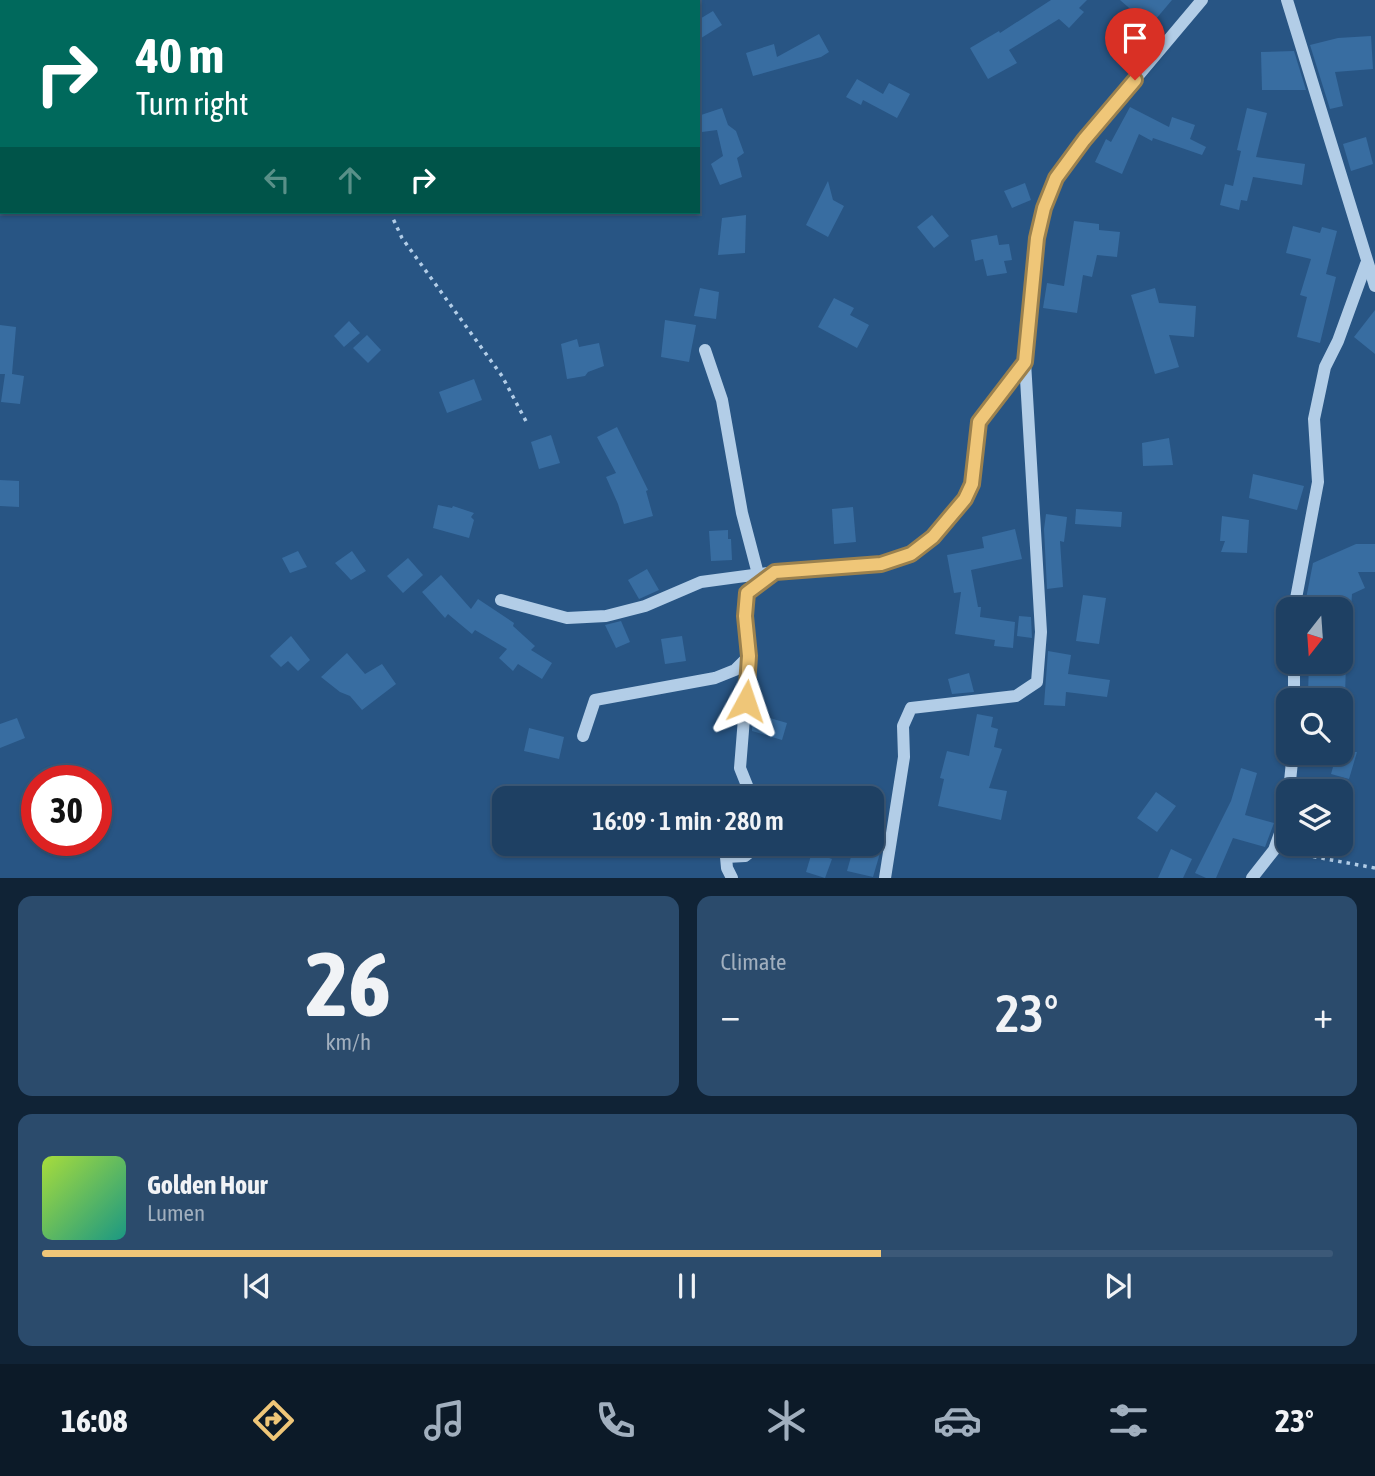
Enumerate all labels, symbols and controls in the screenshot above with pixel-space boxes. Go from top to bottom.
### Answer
pin [1105,8,1165,80]
icon: arrive [1116,19,1154,57]
text: 40 m [136,27,224,83]
icon: right [21,28,112,119]
text: Turn right [136,85,249,122]
icon: left [258,161,296,199]
icon: ahead [331,161,369,199]
icon: right [404,161,442,199]
north arrow [1276,597,1353,674]
map controls [1276,597,1353,856]
position arrow [709,664,783,738]
button: search [1276,688,1353,765]
speed limit sign: 30 [21,765,112,856]
button: layers [1276,779,1353,856]
text: 16:09 · 1 min · 280 m [592,806,784,836]
text: 26 [305,931,391,1035]
text: Climate [721,949,786,975]
text: 23° [995,983,1058,1043]
text: − [721,993,740,1036]
text: + [1313,993,1333,1036]
text: km/h [325,1029,371,1055]
text: Golden Hour [147,1170,267,1200]
text: Lumen [147,1200,205,1226]
icon: previous [238,1267,276,1305]
icon: pause [668,1267,706,1305]
icon: next [1099,1267,1137,1305]
icon: directions [249,1396,298,1445]
icon: music [420,1396,469,1445]
icon: phone [591,1396,640,1445]
icon: climate [762,1396,811,1445]
icon: car [933,1396,982,1445]
icon: filters [1104,1396,1153,1445]
text: 16:08 [61,1402,127,1439]
text: 23° [1275,1402,1314,1439]

